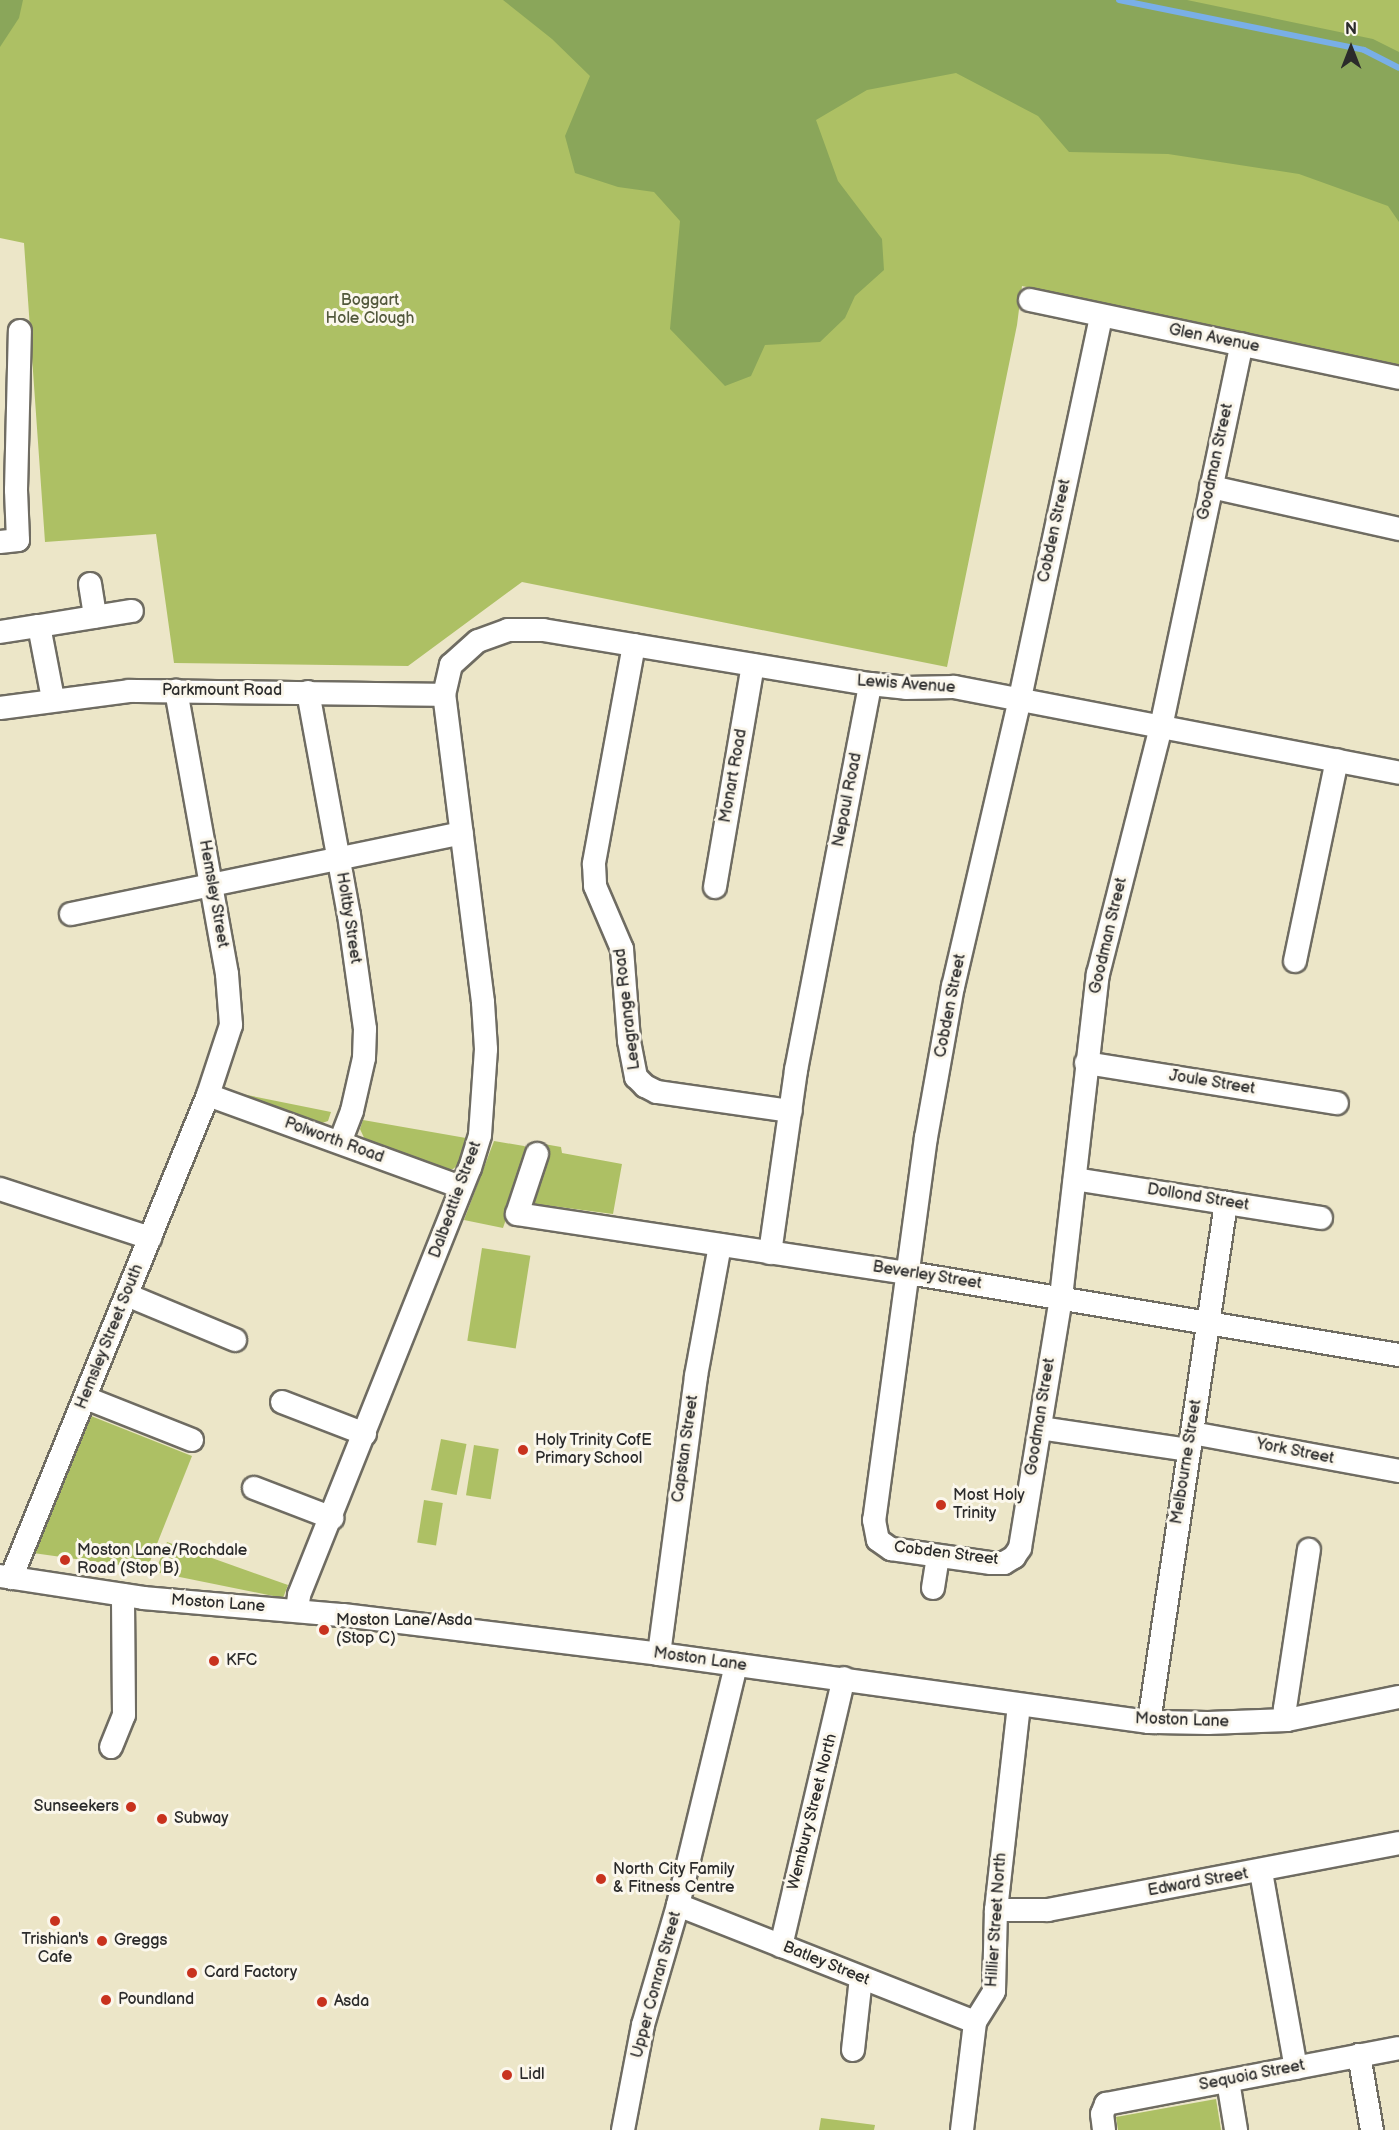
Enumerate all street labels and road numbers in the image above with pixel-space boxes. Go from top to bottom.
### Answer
street label: Glen Avenue [1167,321,1261,357]
street label: Goodman Street [1194,402,1238,522]
street label: Cobden Street [1035,477,1075,585]
street label: Lewis Avenue [856,672,956,698]
street label: Parkmount Road [162,681,282,701]
street label: Monart Road [716,728,752,824]
street label: Nepaul Road [829,751,867,849]
street label: Hemsley Street [194,838,232,950]
street label: Holtby Street [331,870,365,966]
street label: Goodman Street [1086,876,1132,996]
street label: Leegrange Road [611,947,645,1071]
street label: Cobden Street [932,952,970,1060]
street label: Joule Street [1167,1067,1257,1099]
street label: Polworth Road [282,1114,386,1168]
street label: Dalbeattie Street [426,1139,486,1261]
street label: Dollond Street [1146,1180,1250,1216]
street label: Beverley Street [870,1258,984,1294]
street label: Hemsley Street South [72,1261,148,1413]
street label: Goodman Street [1022,1357,1060,1477]
street label: Capstan Street [669,1394,703,1504]
street label: Melbourne Street [1168,1398,1206,1526]
street label: York Street [1254,1435,1336,1469]
street label: Cobden Street [893,1538,999,1570]
street label: Moston Lane [170,1591,266,1617]
street label: Moston Lane [652,1644,748,1676]
street label: Moston Lane [1135,1710,1229,1732]
street label: Wembury Street North [784,1731,842,1893]
street label: Hillier Street North [983,1852,1011,1988]
street label: Edward Street [1146,1865,1250,1901]
street label: Upper Conran Street [628,1910,686,2060]
street label: Batley Street [779,1938,873,1990]
street label: Sequoia Street [1197,2056,1307,2096]

